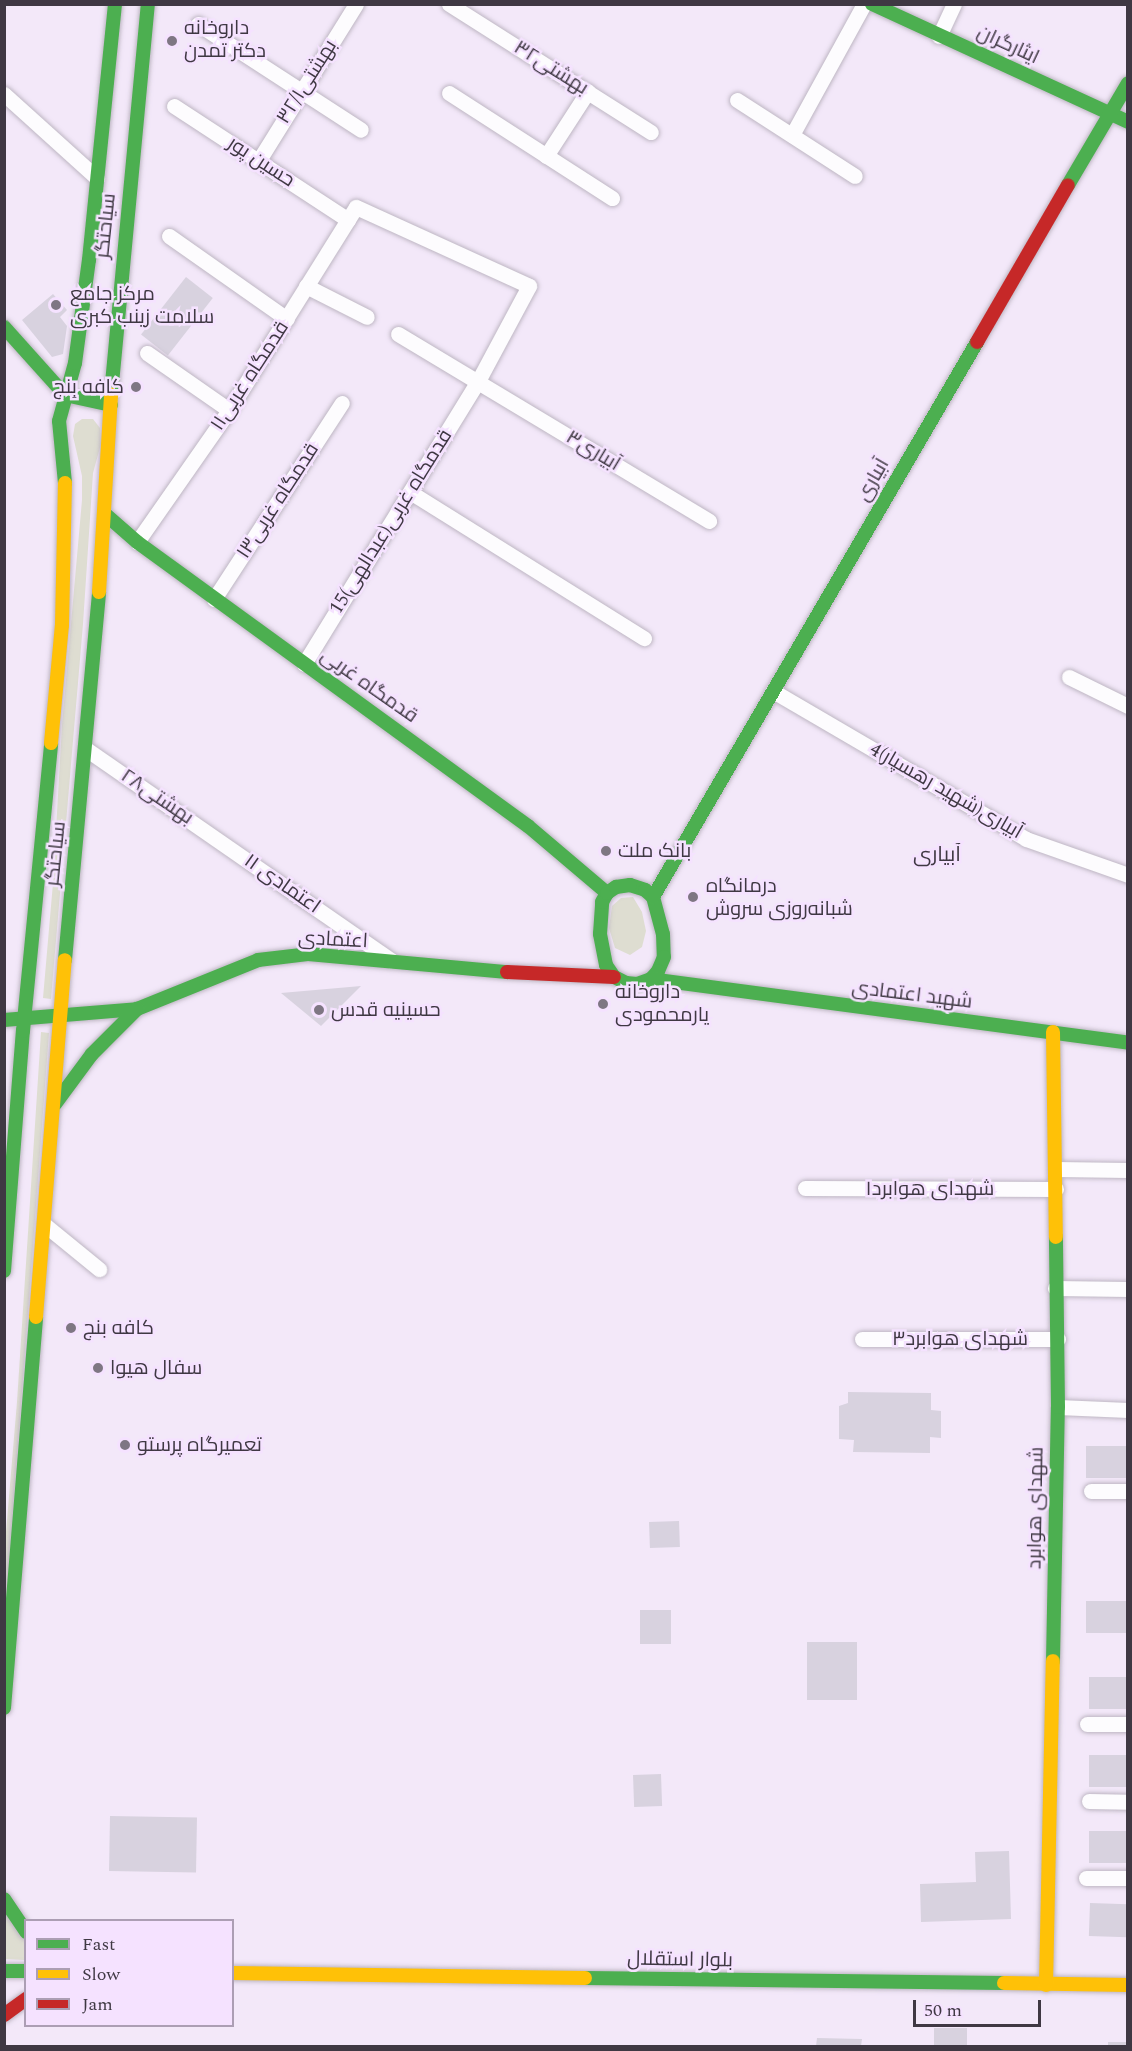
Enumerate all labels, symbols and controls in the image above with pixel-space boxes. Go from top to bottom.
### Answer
place label: داروخانه دکتر تمدن [184,17,266,64]
street label: ایثارگران [973,20,1043,70]
marker: داروخانه دکتر تمدن [165,34,179,48]
street label: بهشتی۳۲/۱ [272,36,342,128]
street label: بهشتی۳۲ [509,36,593,100]
street label: حسین پور [223,131,299,193]
street label: سیاحتگر [91,192,121,260]
place label: مرکز جامع سلامت زینب کبری [70,282,214,329]
marker: مرکز جامع سلامت زینب کبری [47,296,65,314]
street label: قدمگاه غربی۱۱ [206,317,294,435]
place label: کافه بِنج [53,375,124,399]
marker: کافه بِنج [129,380,143,394]
street label: 15قدمگاه غربی(عبدالهی) [324,425,458,619]
street label: آبیاری۳ [561,425,625,477]
street label: قدمگاه غربی۱۳ [232,439,324,563]
street label: آبیاری [851,454,895,506]
street label: قدمگاه غربی [316,644,422,728]
street label: 4آبیاری(شهید رهسپار) [865,738,1027,844]
street label: ۲۸بهشتی [116,764,198,830]
street label: سیاحتگر [41,820,71,888]
place label: بانک ملت [618,839,691,863]
district label: آبیاری [913,842,961,868]
marker: بانک ملت [599,844,613,858]
street label: ۱۱ اعتمادی [239,849,325,919]
place label: درمانگاه شبانه‌روزی سروش [706,874,853,921]
marker: درمانگاه شبانه‌روزی سروش [684,888,702,906]
street label: اعتمادی [297,926,369,954]
street label: شهید اعتمادی [850,976,974,1014]
place label: داروخانه یارمحمودی [615,981,709,1028]
marker: داروخانه یارمحمودی [596,997,610,1011]
place label: حسینیه قدس [331,998,441,1022]
marker: حسینیه قدس [312,1003,326,1017]
street label: شهدای هوابرد۱ [866,1177,994,1201]
place label: کافه بنج [83,1316,154,1340]
marker: کافه بنج [64,1321,78,1335]
street label: ۳شهدای هوابرد [892,1327,1028,1351]
place label: سفال هیوا [110,1356,202,1380]
marker: سفال هیوا [91,1361,105,1375]
place label: تعمیرگاه پرستو [137,1433,262,1457]
marker: تعمیرگاه پرستو [118,1438,132,1452]
street label: شهدای هوابرد [1023,1446,1049,1570]
legend [24,1919,234,2027]
text: Fast [82,1931,115,1958]
street label: بلوار استقلال [627,1947,733,1973]
text: Slow [82,1961,120,1988]
scale bar [916,1988,1044,2026]
text: Jam [82,1991,113,2018]
text: 50 m [924,1997,962,2024]

